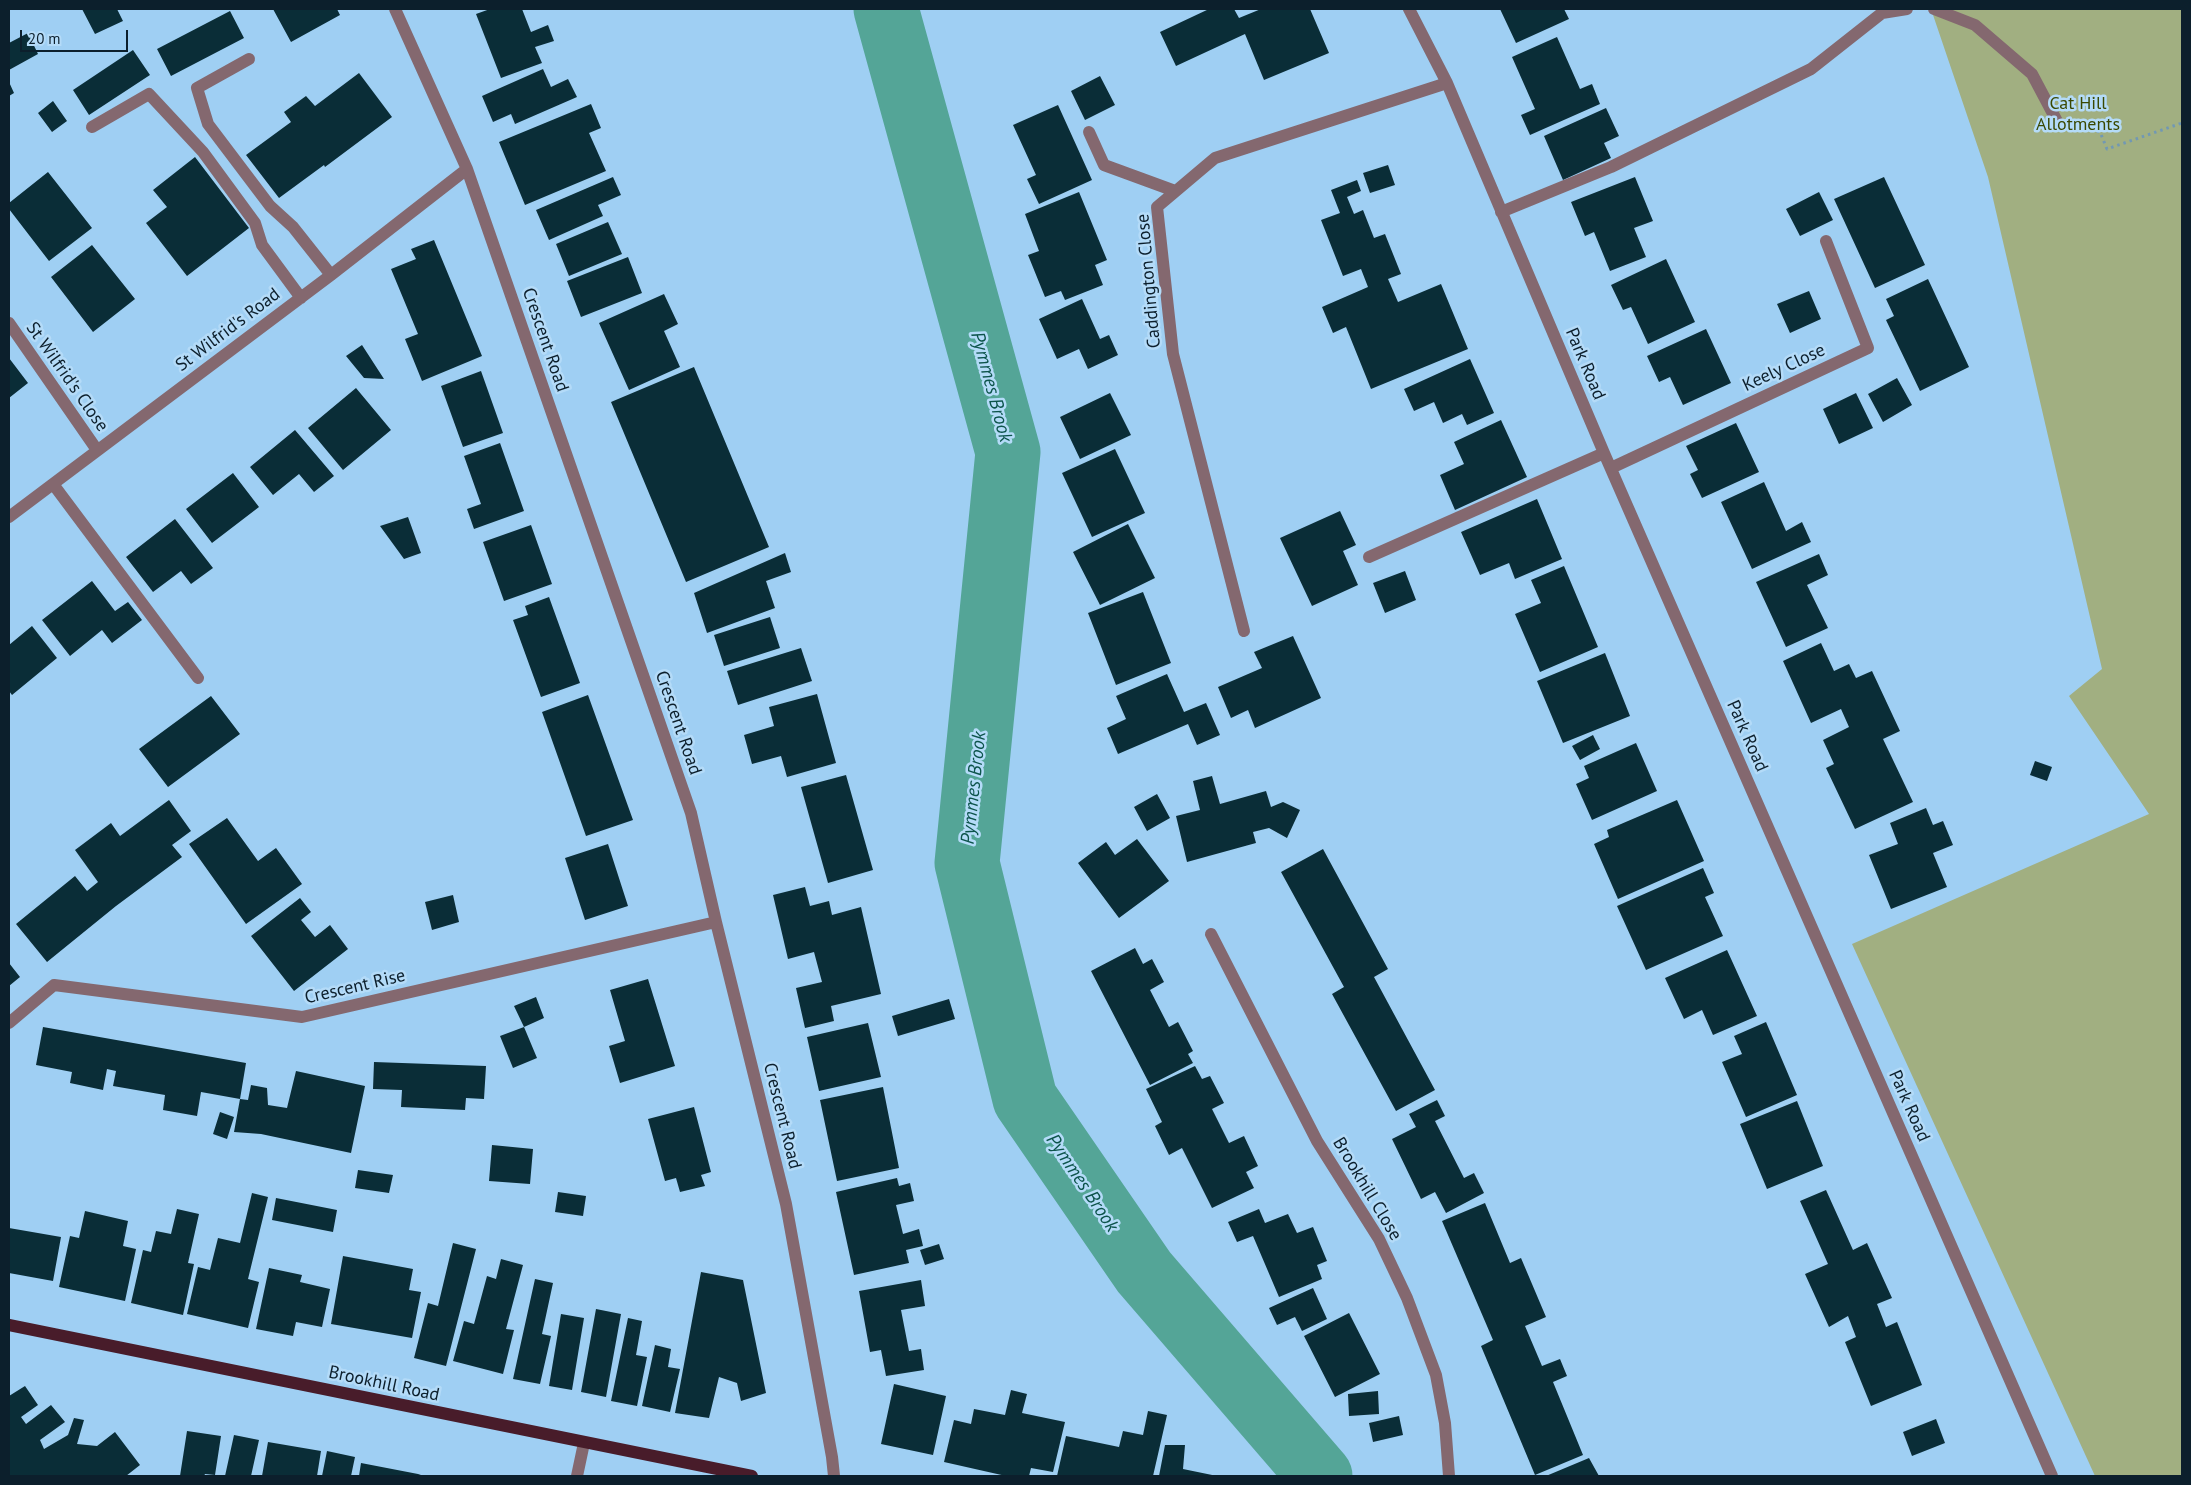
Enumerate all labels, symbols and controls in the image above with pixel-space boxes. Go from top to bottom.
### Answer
scale bar [22,20,130,52]
text: 20 m [28,29,61,48]
park label: Cat Hill Allotments [2036,93,2120,136]
street label: Caddington Close [1132,213,1166,349]
street label: St Wilfrid's Road [172,284,284,376]
street label: Crescent Road [517,285,573,395]
street label: St Wilfrid's Close [21,318,113,436]
street label: Park Road [1560,325,1610,403]
water label: Pymmes Brook [965,329,1017,445]
street label: Keely Close [1739,339,1829,397]
street label: Crescent Road [650,668,706,778]
street label: Park Road [1722,697,1772,775]
water label: Pymmes Brook [957,731,991,845]
street label: Crescent Rise [303,965,407,1009]
street label: Crescent Road [758,1061,806,1171]
street label: Park Road [1884,1067,1934,1145]
water label: Pymmes Brook [1041,1130,1123,1236]
street label: Brookhill Close [1328,1134,1406,1244]
street label: Brookhill Road [327,1362,441,1406]

